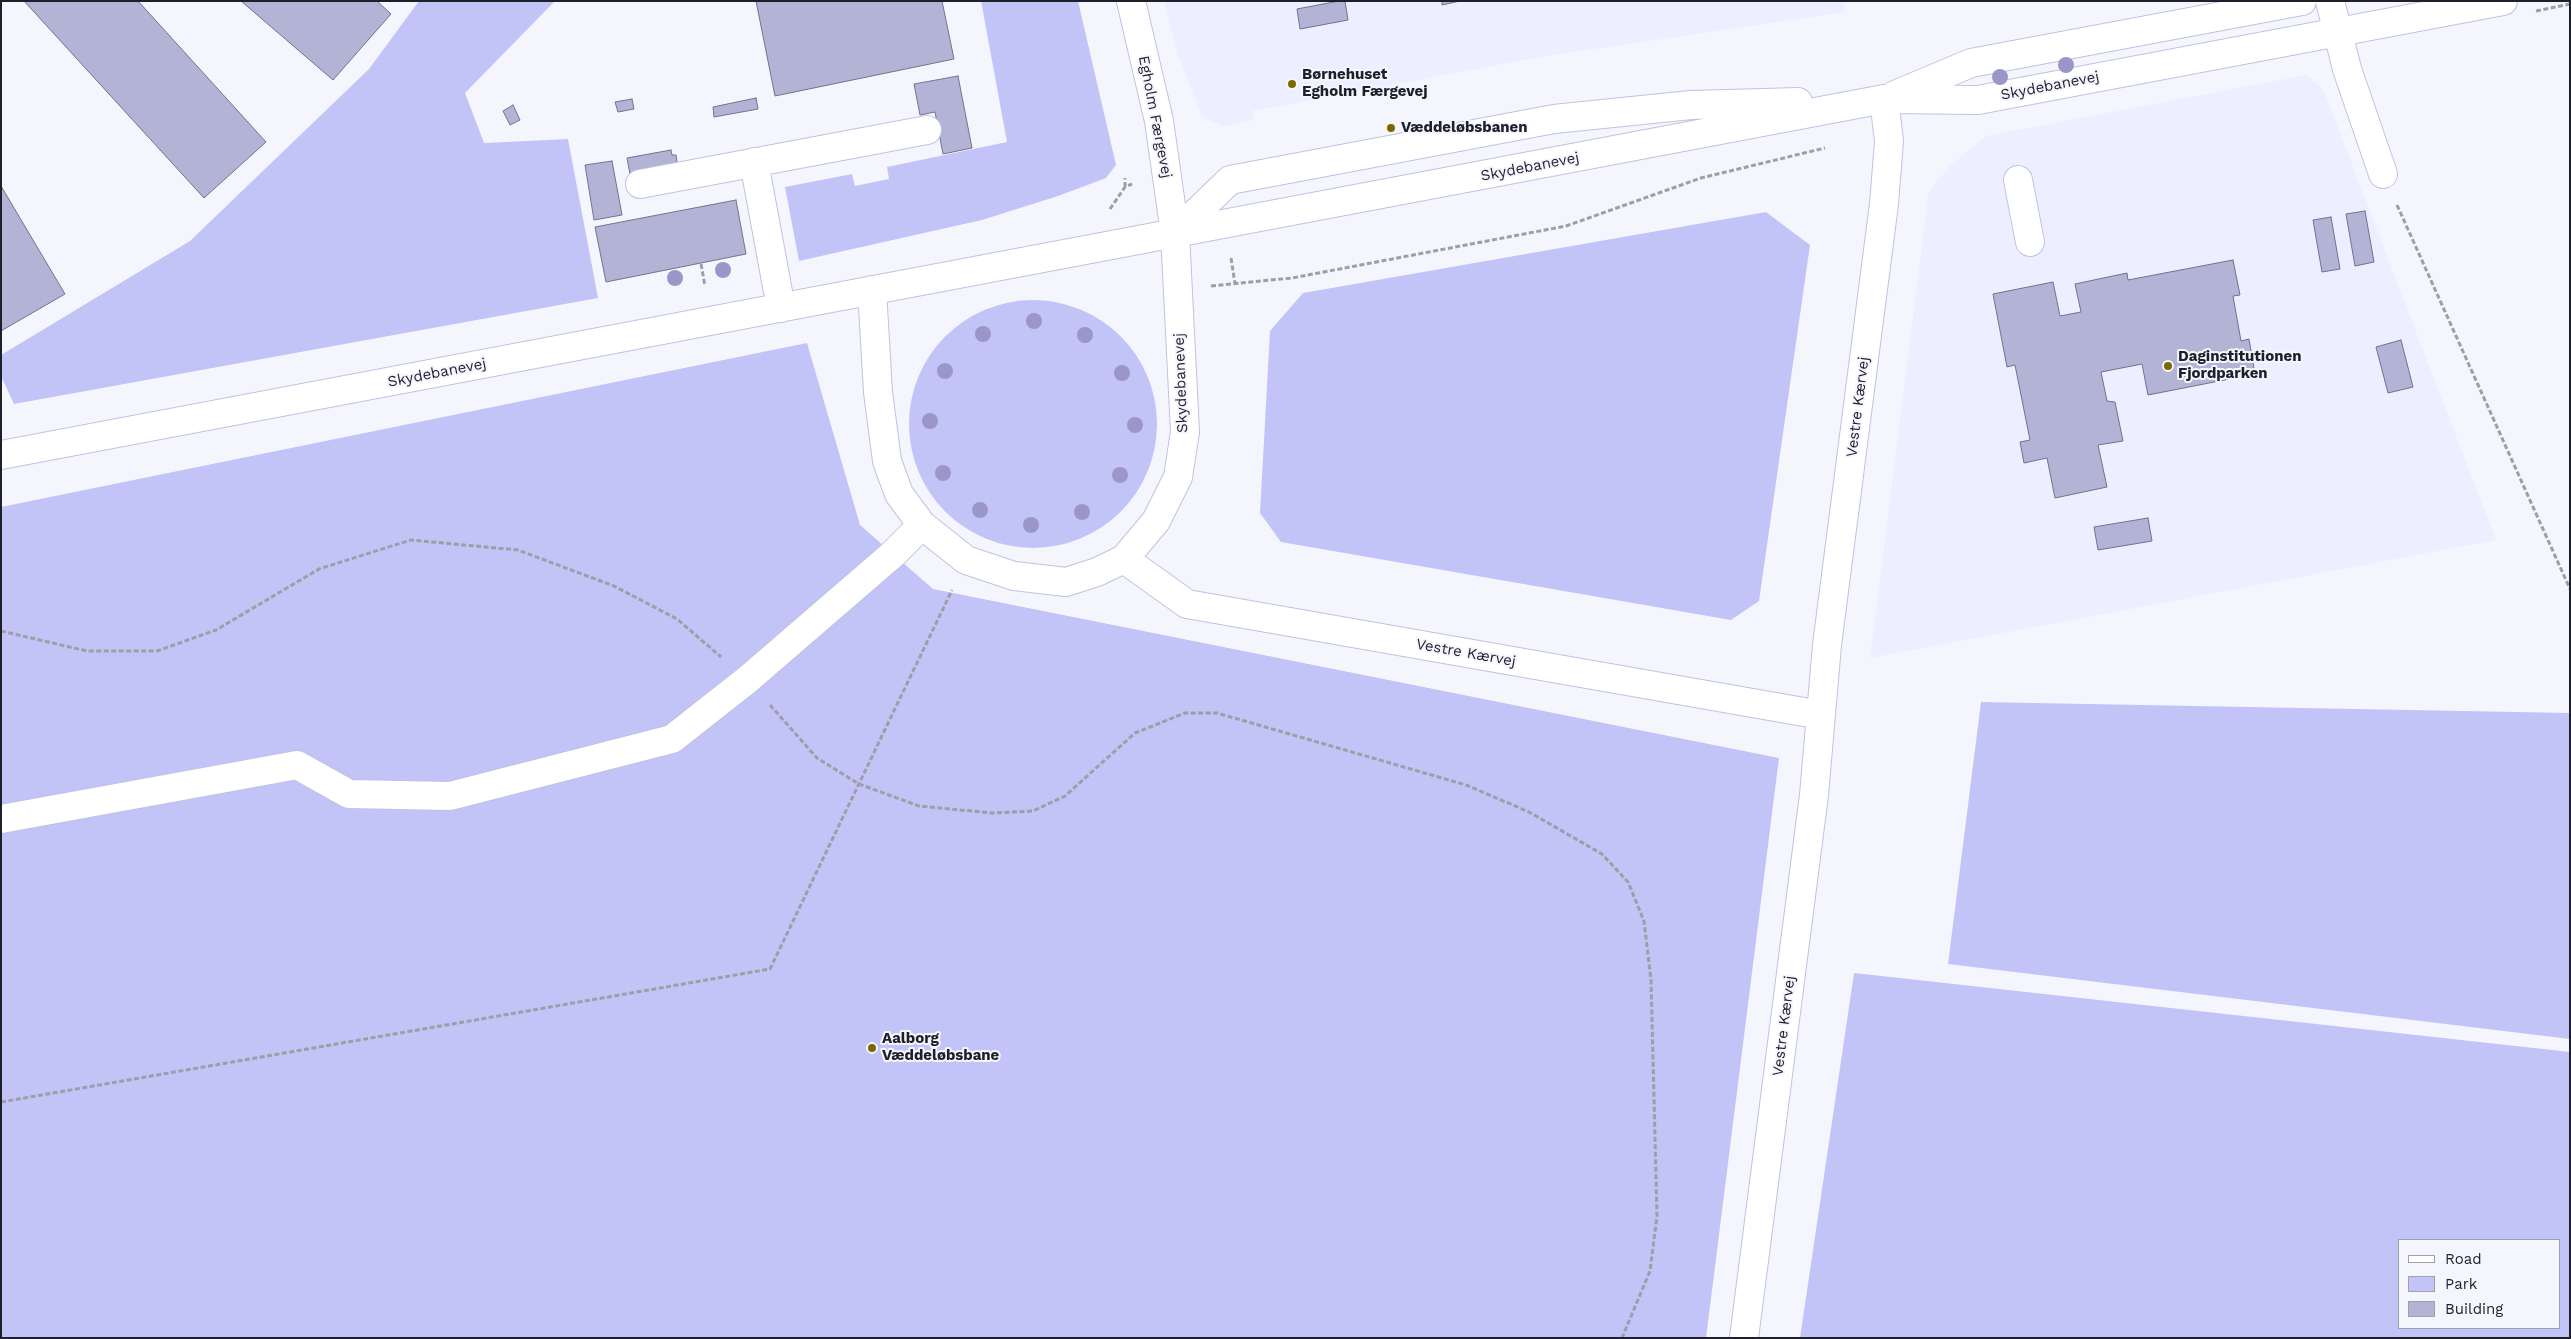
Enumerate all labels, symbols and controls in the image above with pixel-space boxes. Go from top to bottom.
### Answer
street label: Egholm Færgevej [1134,54,1176,180]
place label: Børnehuset Egholm Færgevej [1302,66,1428,101]
street label: Skydebanevej [1999,68,2101,104]
marker: Børnehuset Egholm Færgevej [1286,78,1298,90]
place label: Væddeløbsbanen [1401,119,1528,137]
marker: Væddeløbsbanen [1385,122,1397,134]
street label: Skydebanevej [1479,149,1581,185]
street label: Skydebanevej [1170,333,1192,433]
place label: Daginstitutionen Fjordparken [2178,348,2301,383]
street label: Skydebanevej [386,355,488,391]
street label: Vestre Kærvej [1843,356,1873,458]
marker: Daginstitutionen Fjordparken [2162,360,2174,372]
street label: Vestre Kærvej [1415,635,1517,671]
street label: Vestre Kærvej [1769,975,1799,1077]
place label: Aalborg Væddeløbsbane [882,1030,999,1065]
marker: Aalborg Væddeløbsbane [866,1042,878,1054]
legend [2398,1239,2561,1329]
text: Road [2445,1250,2482,1268]
text: Park [2445,1275,2477,1293]
text: Building [2445,1300,2503,1318]

